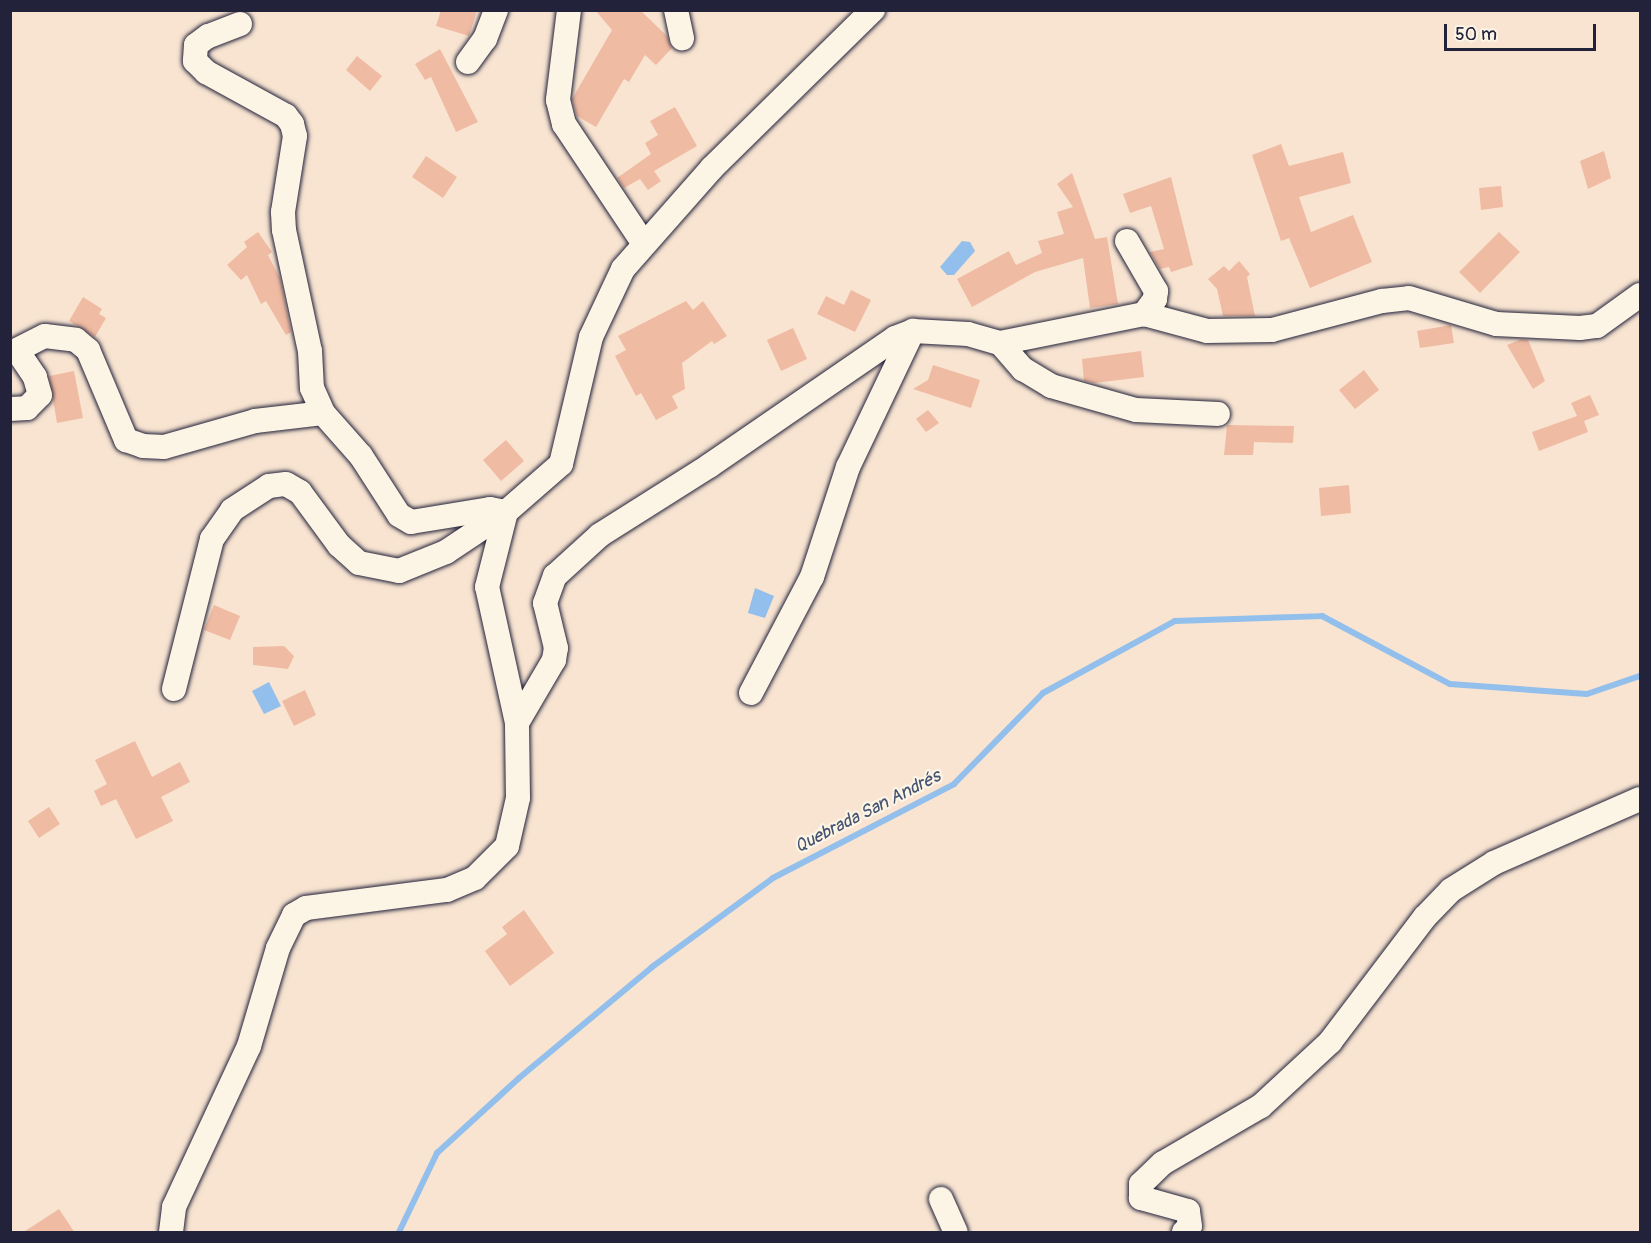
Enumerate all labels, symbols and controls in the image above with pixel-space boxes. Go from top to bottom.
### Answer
scale bar [1447,12,1598,50]
text: 50 m [1455,23,1497,46]
water label: Quebrada San Andrés [791,766,945,858]

